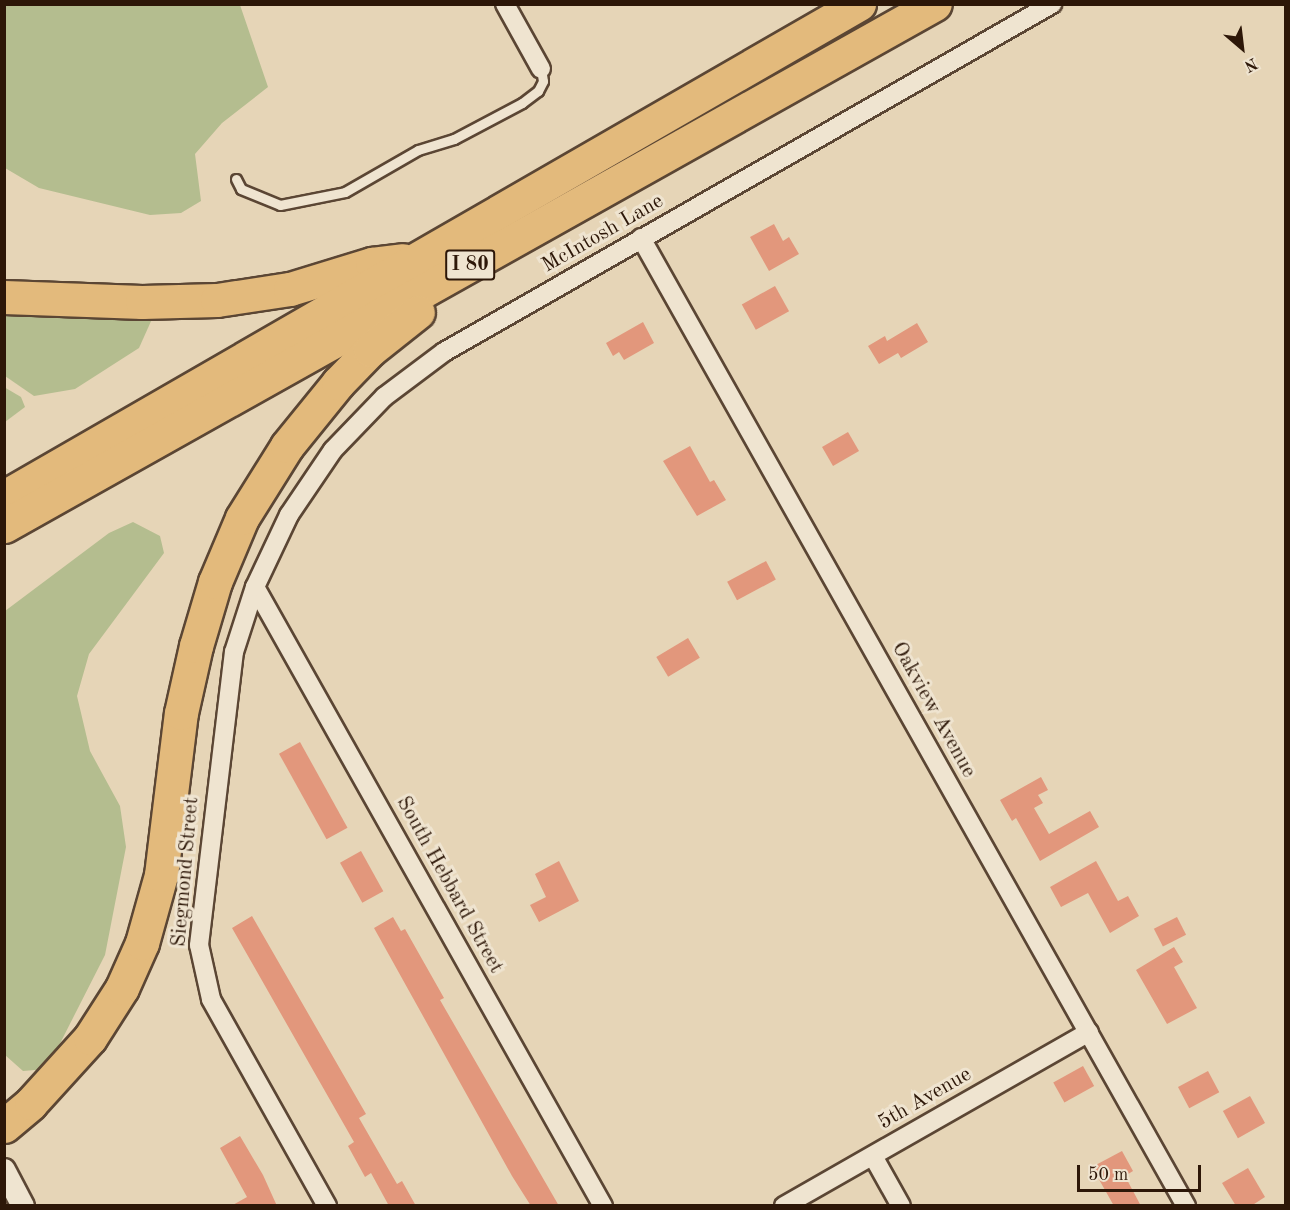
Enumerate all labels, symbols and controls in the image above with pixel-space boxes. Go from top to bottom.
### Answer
north arrow [1212,18,1272,78]
text: N [1241,54,1260,74]
street label: McIntosh Lane [538,189,668,279]
road number: I 80 [444,248,496,282]
street label: Oakview Avenue [885,638,981,782]
street label: South Hebbard Street [390,792,508,978]
street label: Siegmond Street [167,796,205,948]
street label: 5th Avenue [874,1062,976,1136]
scale bar [1080,1153,1204,1191]
text: 50 m [1088,1166,1128,1184]

